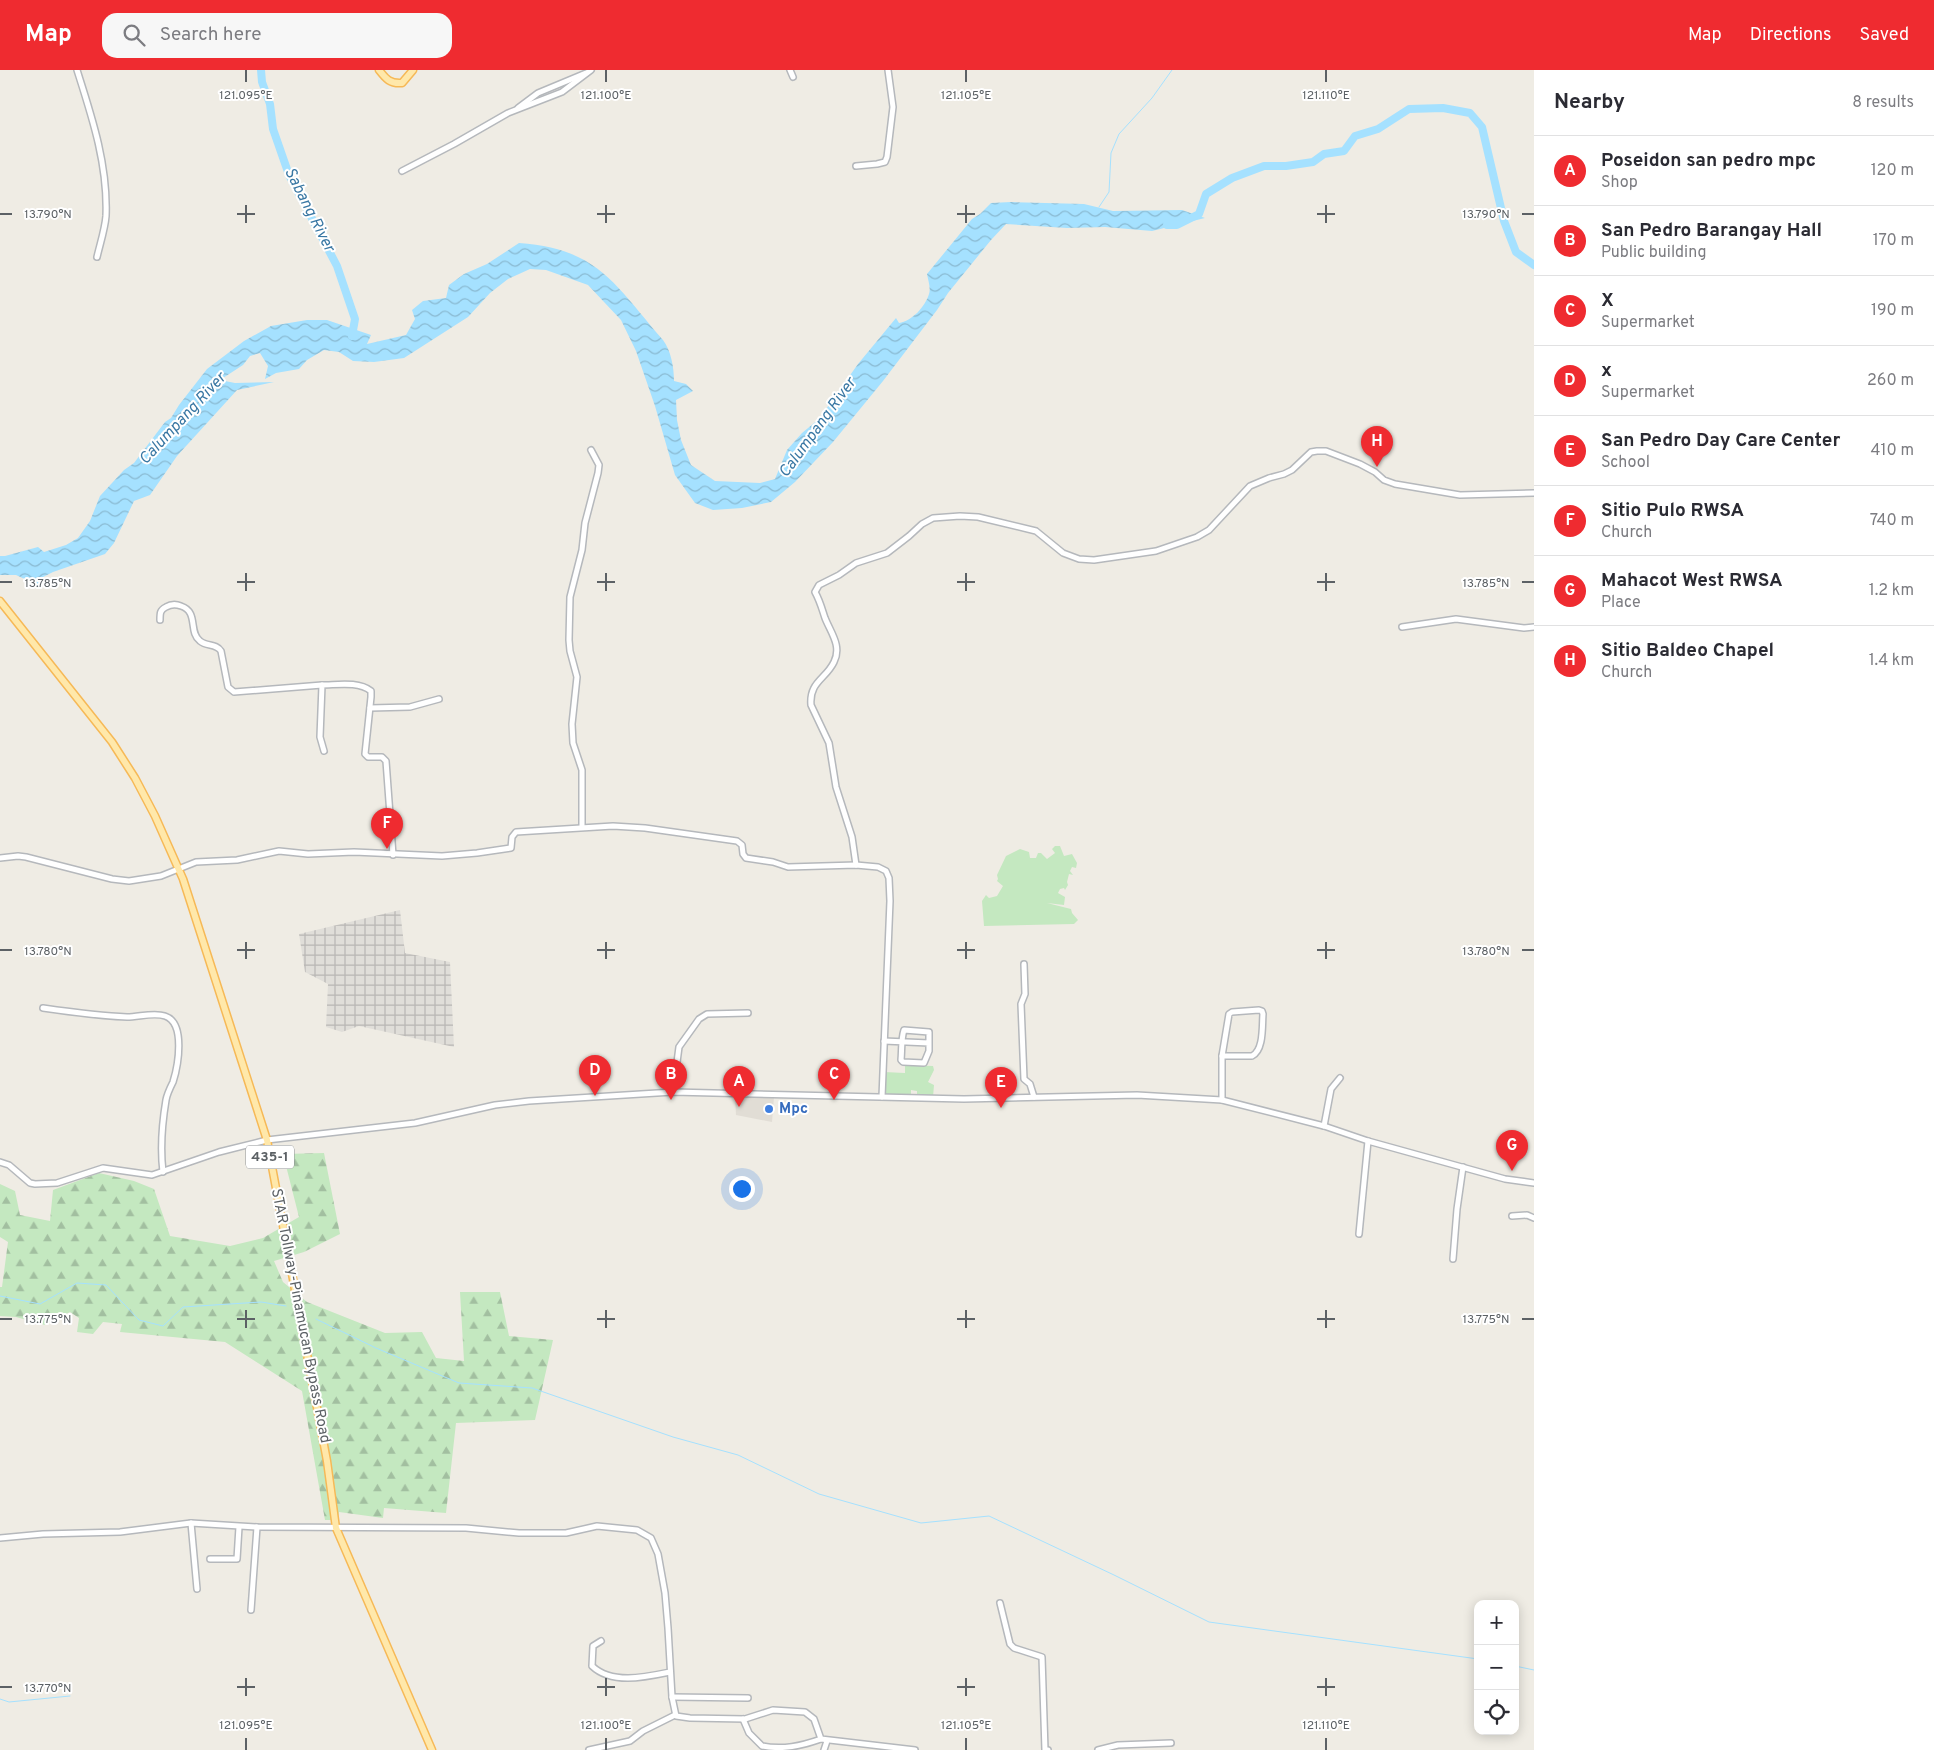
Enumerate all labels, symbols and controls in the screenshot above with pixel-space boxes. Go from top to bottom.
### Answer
search box [102,13,452,58]
text: Map [25,20,72,50]
icon: search [120,21,148,49]
text: Search here [160,23,261,47]
text: Map [1688,24,1722,47]
text: Directions [1750,24,1832,47]
text: Saved [1860,24,1909,47]
text: 121.095°E [219,88,273,104]
text: 121.100°E [581,88,631,104]
text: 121.105°E [941,88,991,104]
text: 121.110°E [1302,88,1350,104]
text: Nearby [1554,89,1625,116]
text: 8 results [1852,93,1914,113]
text: Poseidon san pedro mpc [1601,149,1816,173]
text: A [1564,161,1576,181]
text: 120 m [1871,161,1914,181]
water label: Sabang River [279,164,340,257]
text: Shop [1601,173,1638,193]
text: 13.790°N [24,207,72,223]
text: 13.790°N [1462,207,1510,223]
text: San Pedro Barangay Hall [1601,219,1822,243]
text: B [1564,231,1576,251]
text: 170 m [1873,231,1914,251]
text: Public building [1601,243,1706,263]
text: X [1601,289,1614,313]
text: C [1565,301,1575,321]
text: 190 m [1871,301,1914,321]
text: Supermarket [1601,313,1695,333]
text: x [1601,359,1612,383]
water label: Calumpang River [135,367,232,469]
text: D [1564,371,1576,391]
text: 260 m [1867,371,1914,391]
water label: Calumpang River [775,373,862,482]
text: Supermarket [1601,383,1695,403]
pin: H [1361,426,1393,467]
text: San Pedro Day Care Center [1601,429,1840,453]
text: E [1565,441,1575,461]
text: 410 m [1871,441,1914,461]
text: School [1601,453,1650,473]
text: Sitio Pulo RWSA [1601,499,1744,523]
text: F [1565,511,1575,531]
text: 740 m [1870,511,1914,531]
text: Church [1601,523,1652,543]
text: Mahacot West RWSA [1601,569,1783,593]
text: 13.785°N [24,576,72,592]
text: 13.785°N [1462,576,1510,592]
text: G [1565,581,1575,601]
text: 1.2 km [1869,581,1914,601]
text: Place [1601,593,1641,613]
text: Sitio Baldeo Chapel [1601,639,1774,663]
text: H [1564,651,1576,671]
text: 1.4 km [1869,651,1914,671]
text: Church [1601,663,1652,683]
pin: F [371,808,403,849]
text: 13.780°N [24,944,72,960]
text: 13.780°N [1462,944,1510,960]
pin: D [579,1055,611,1096]
pin: B [655,1059,687,1100]
pin: C [818,1059,850,1100]
pin: A [723,1066,755,1107]
pin: E [985,1067,1017,1108]
place label: Mpc [779,1100,808,1119]
marker: Mpc [763,1103,775,1115]
pin: G [1496,1130,1528,1171]
road number: 435-1 [246,1146,294,1168]
your location [729,1176,755,1202]
street label: STAR Tollway-Pinamucan Bypass Road [266,1187,334,1445]
text: 13.775°N [25,1312,71,1328]
text: 13.775°N [1463,1312,1509,1328]
map controls [1474,1600,1519,1735]
button: + [1474,1600,1519,1645]
button: − [1474,1645,1519,1690]
text: 13.770°N [25,1681,71,1697]
button: locate [1474,1690,1519,1735]
text: 121.095°E [219,1718,273,1734]
text: 121.100°E [581,1718,631,1734]
text: 121.105°E [941,1718,991,1734]
text: 121.110°E [1302,1718,1350,1734]

